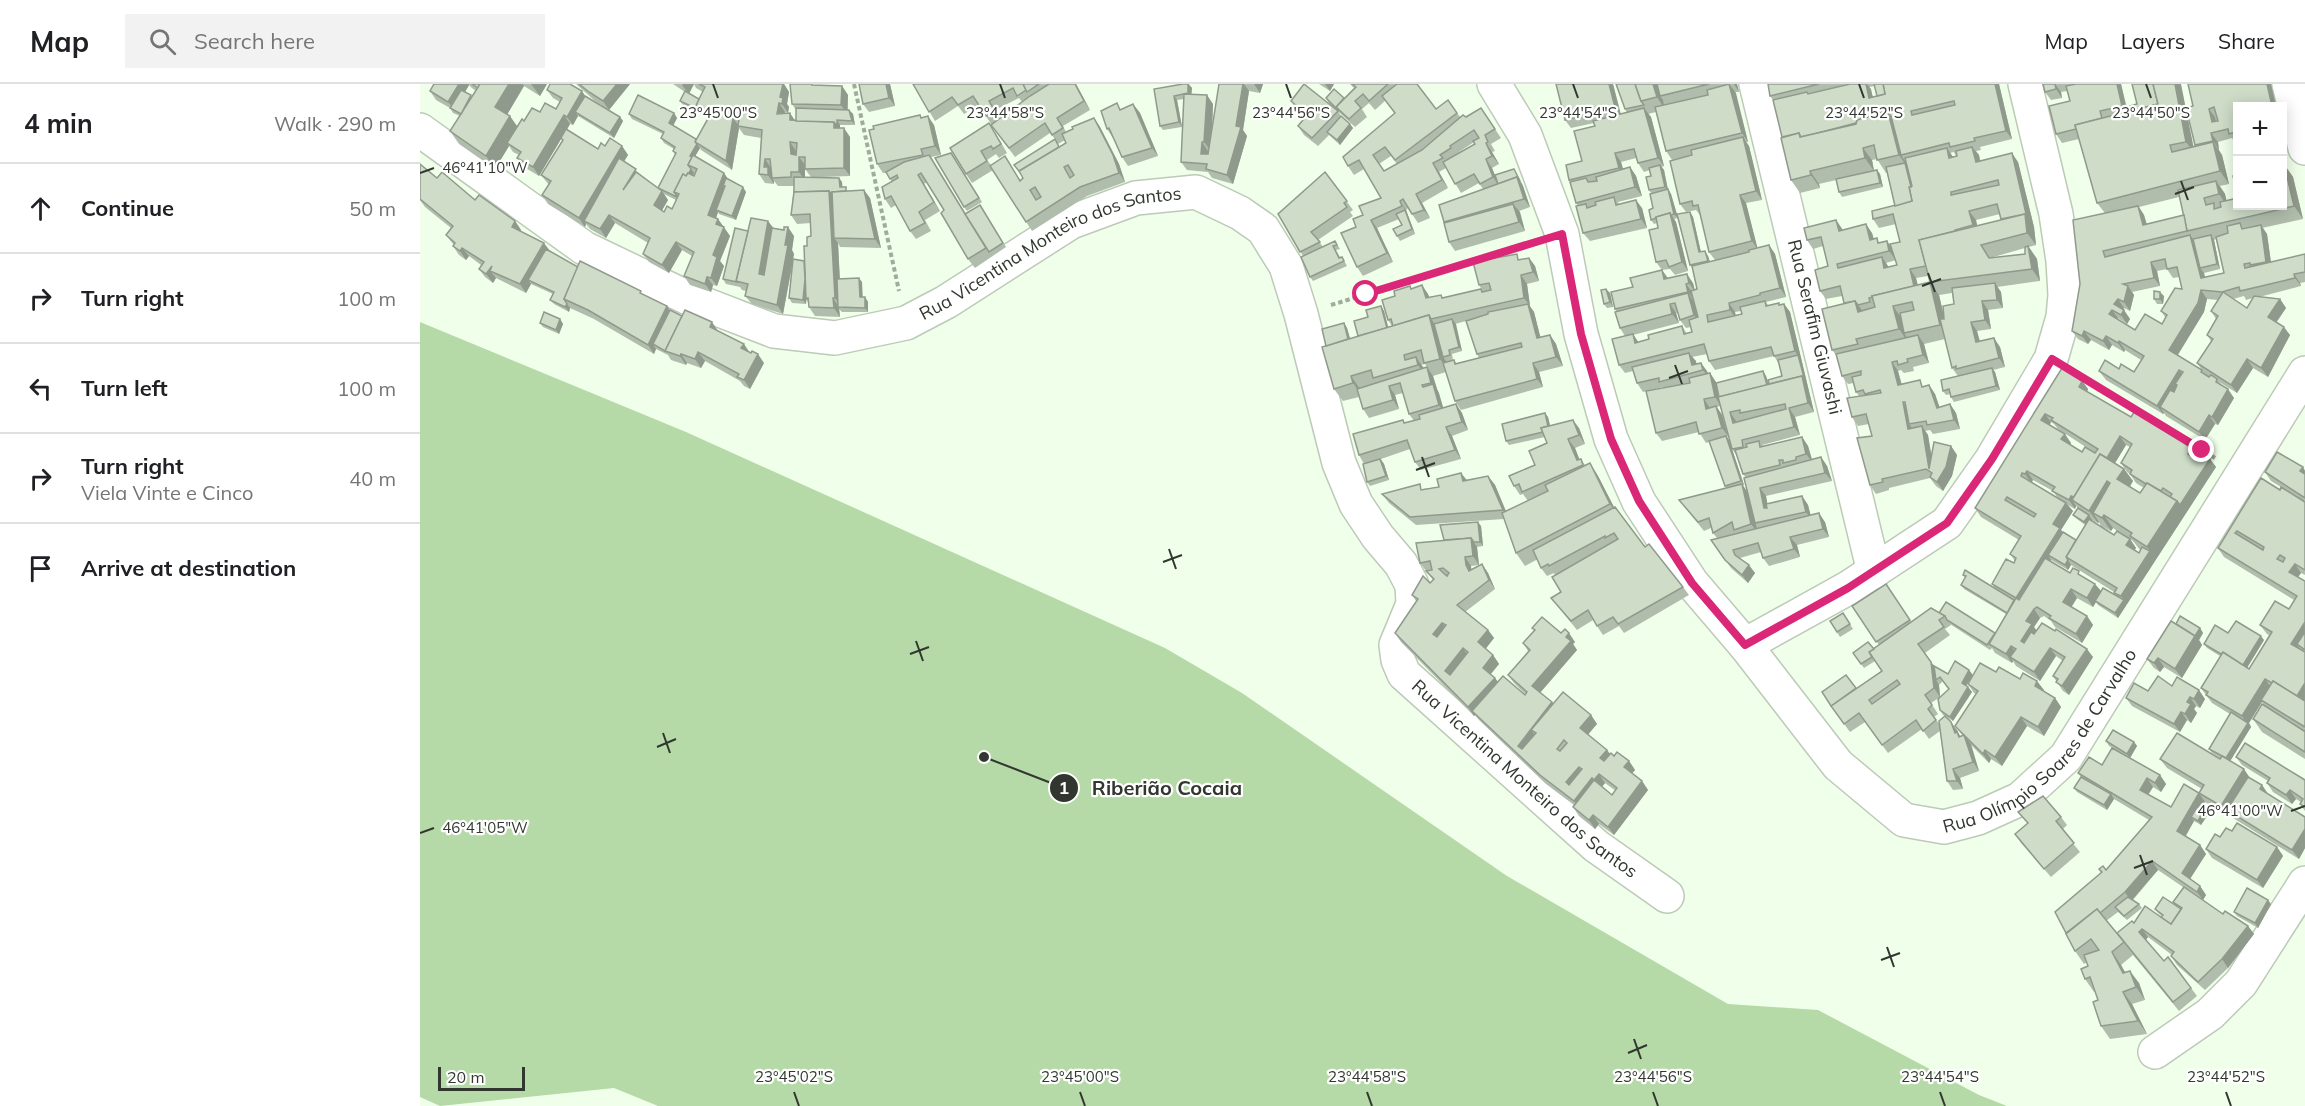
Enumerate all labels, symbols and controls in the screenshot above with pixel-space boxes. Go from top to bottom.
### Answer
search box [125,14,545,68]
text: Map [30,24,89,59]
icon: search [146,25,179,58]
text: Search here [194,27,315,55]
text: Map [2045,28,2088,54]
text: Layers [2121,28,2185,54]
text: Share [2218,28,2275,54]
map controls [2233,102,2287,210]
button: + [2233,102,2287,156]
text: 23°45'00"S [679,103,757,122]
text: 23°44'58"S [966,103,1044,122]
text: 23°44'56"S [1252,103,1330,122]
text: 23°44'54"S [1539,103,1617,122]
text: 23°44'52"S [1825,103,1903,122]
text: 23°44'50"S [2112,103,2190,122]
text: 4 min [24,107,93,140]
text: Walk · 290 m [274,111,396,136]
button: − [2233,156,2287,210]
text: 46°41'10"W [442,158,528,177]
street label: Rua Vicentina Monteiro dos Santos [915,182,1182,325]
icon: ahead [24,192,57,225]
text: Continue [81,194,174,222]
text: 50 m [349,196,396,221]
street label: Rua Serafim Giuvashi [1783,237,1848,417]
route start [1352,280,1378,306]
icon: right [24,282,57,315]
text: Turn right [81,284,184,312]
text: 100 m [337,286,396,311]
icon: left [24,372,57,405]
text: Turn left [81,374,168,402]
text: 100 m [337,376,396,401]
route end [2188,436,2214,462]
text: Turn right [81,452,184,480]
icon: right [24,462,57,495]
text: 40 m [349,466,396,491]
text: Viela Vinte e Cinco [81,480,253,505]
icon: arrive [24,552,57,585]
text: Arrive at destination [81,554,296,582]
street label: Rua Olímpio Soares de Carvalho [1940,644,2141,838]
street label: Rua Vicentina Monteiro dos Santos [1407,674,1642,883]
callout: Riberião Cocaia [1049,769,1254,807]
text: Riberião Cocaia [1092,775,1242,800]
text: 1 [1059,776,1069,799]
text: 46°41'00"W [2197,801,2283,820]
text: 46°41'05"W [442,818,528,837]
scale bar [438,1064,525,1092]
text: 20 m [447,1067,484,1087]
text: 23°45'02"S [755,1067,833,1086]
text: 23°45'00"S [1041,1067,1119,1086]
text: 23°44'58"S [1328,1067,1406,1086]
text: 23°44'56"S [1614,1067,1692,1086]
text: 23°44'54"S [1901,1067,1979,1086]
text: 23°44'52"S [2187,1067,2265,1086]

